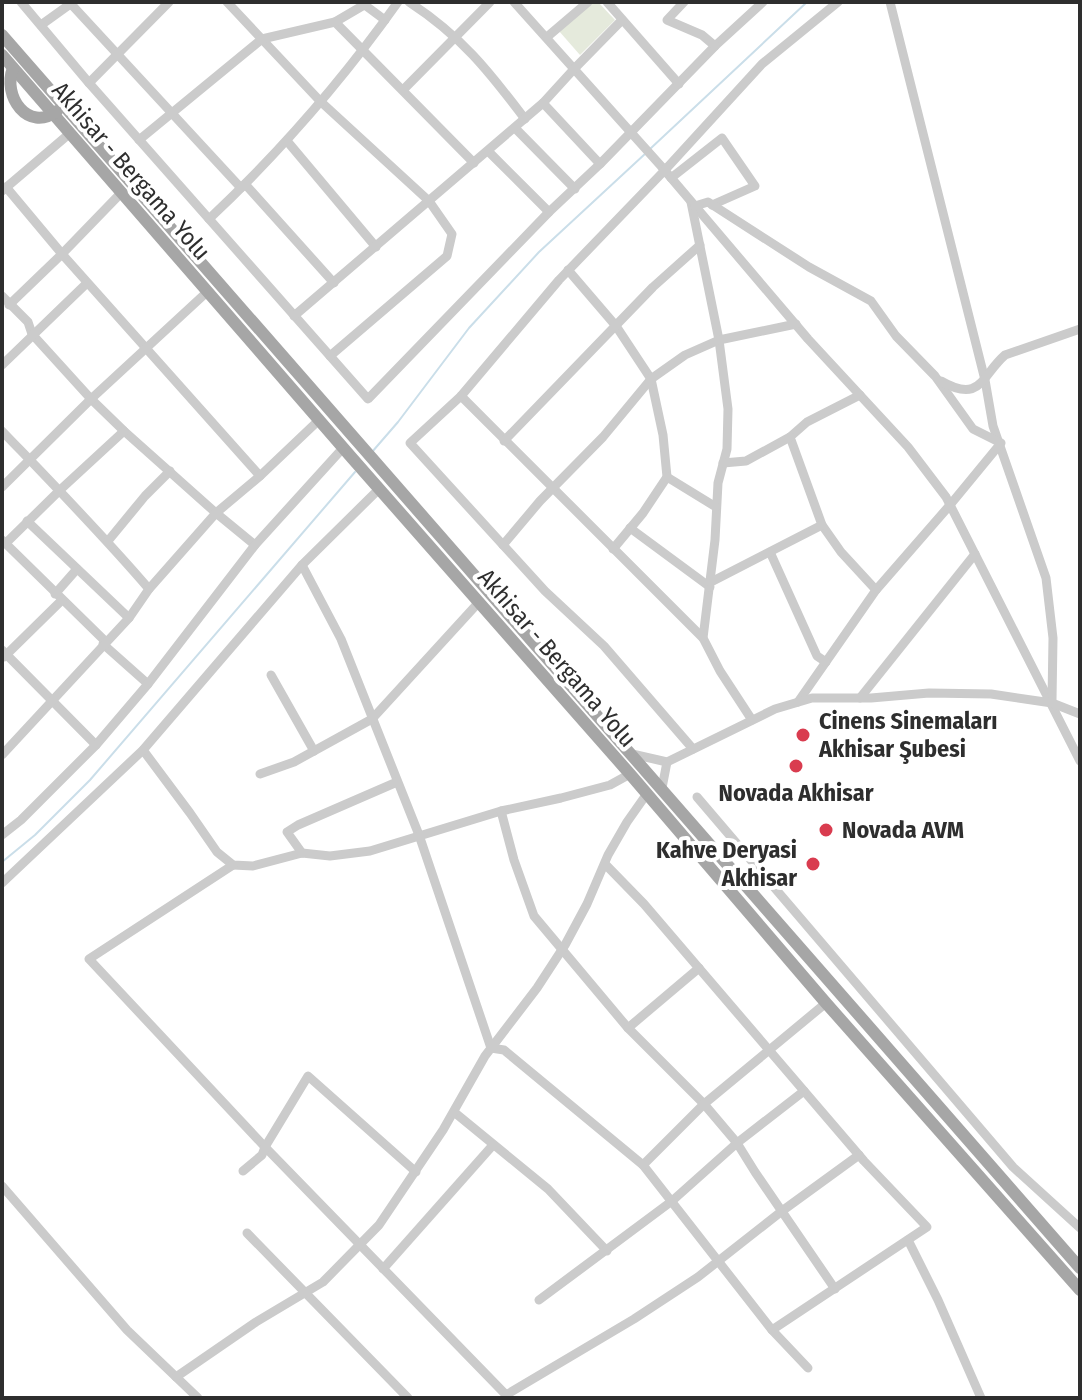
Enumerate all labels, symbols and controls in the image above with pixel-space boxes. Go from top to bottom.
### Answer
street label: Akhisar - Bergama Yolu [46,76,216,266]
street label: Akhisar - Bergama Yolu [472,563,642,753]
place label: Cinens Sinemaları Akhisar Şubesi [818,707,997,764]
marker: Cinens Sinemaları Akhisar Şubesi [794,726,812,744]
marker: Novada Akhisar [787,757,805,775]
place label: Novada Akhisar [719,779,874,807]
place label: Novada AVM [842,816,964,844]
marker: Novada AVM [817,821,835,839]
place label: Kahve Deryasi Akhisar [656,836,797,892]
marker: Kahve Deryasi Akhisar [804,855,822,873]

